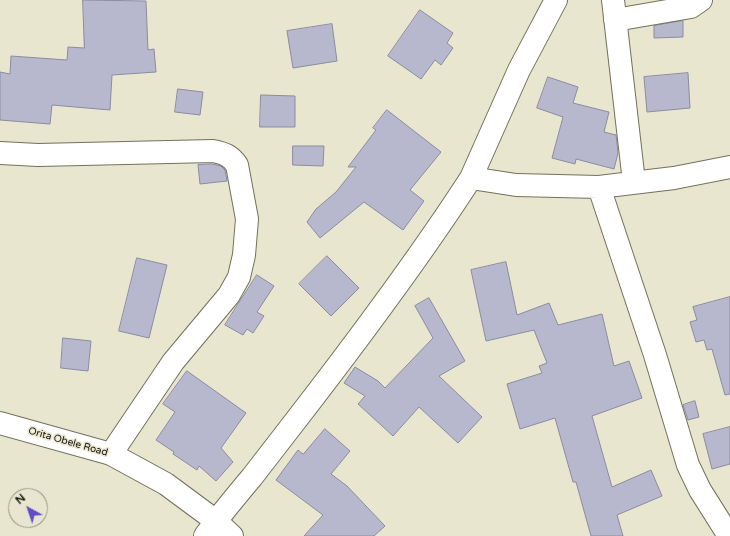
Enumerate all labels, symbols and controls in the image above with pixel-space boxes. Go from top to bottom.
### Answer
street label: Orita Obele Road [27,425,109,459]
north arrow [8,488,48,528]
text: N [13,491,28,507]

